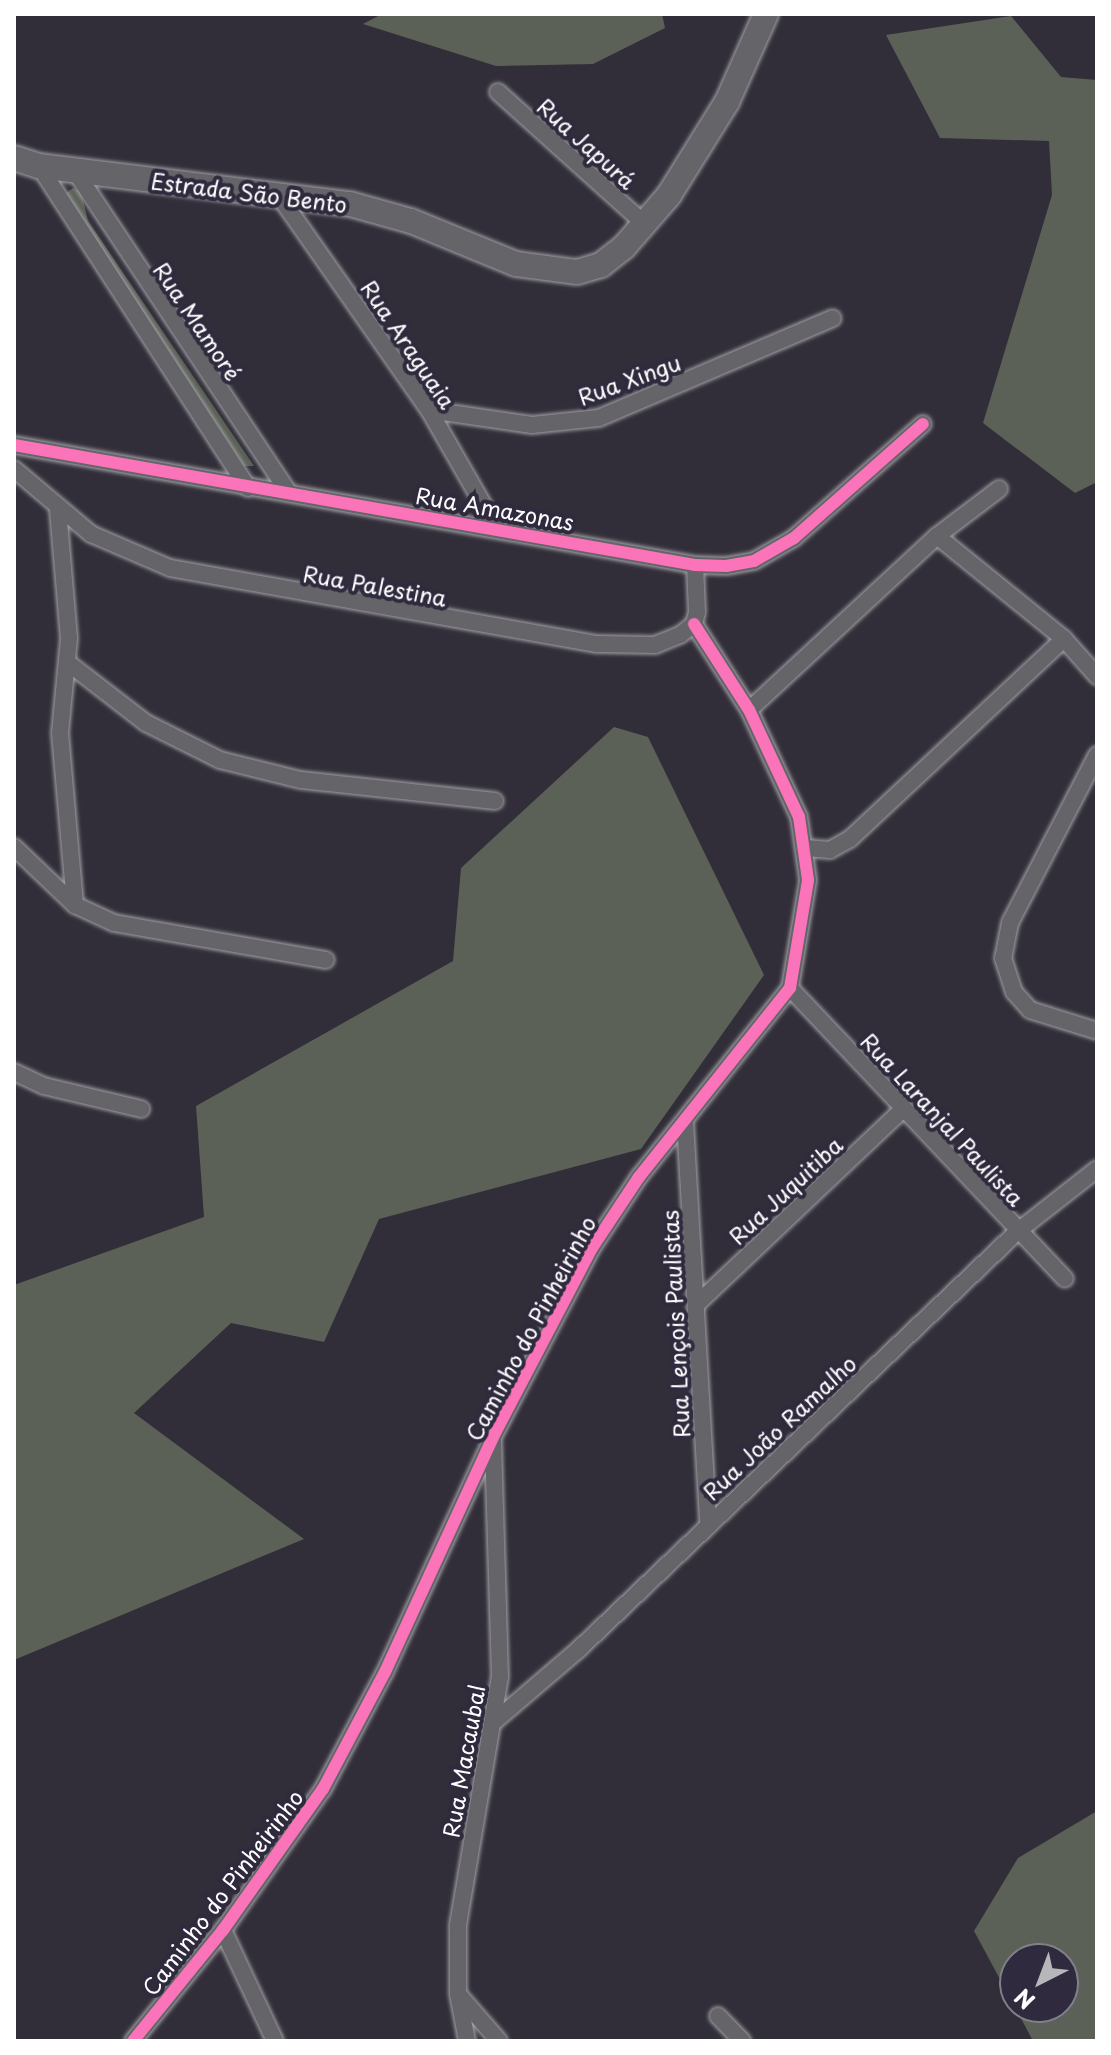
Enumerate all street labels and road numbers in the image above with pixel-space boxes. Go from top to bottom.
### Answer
street label: Rua Japurá [532,92,642,194]
street label: Estrada São Bento [150,167,348,217]
street label: Rua Mamoré [149,257,247,385]
street label: Rua Araguaia [356,275,462,413]
street label: Rua Xingu [574,348,684,410]
street label: Rua Amazonas [414,481,576,535]
street label: Rua Palestina [301,559,449,611]
street label: Rua Laranjal Paulista [856,1027,1030,1211]
street label: Rua Juquitiba [722,1130,848,1250]
street label: Rua Lençois Paulistas [656,1210,694,1438]
street label: Caminho do Pinheirinho [459,1211,601,1445]
street label: Rua João Ramalho [697,1349,861,1505]
street label: Rua Macaubal [437,1682,489,1840]
street label: Caminho do Pinheirinho [136,1784,308,2000]

